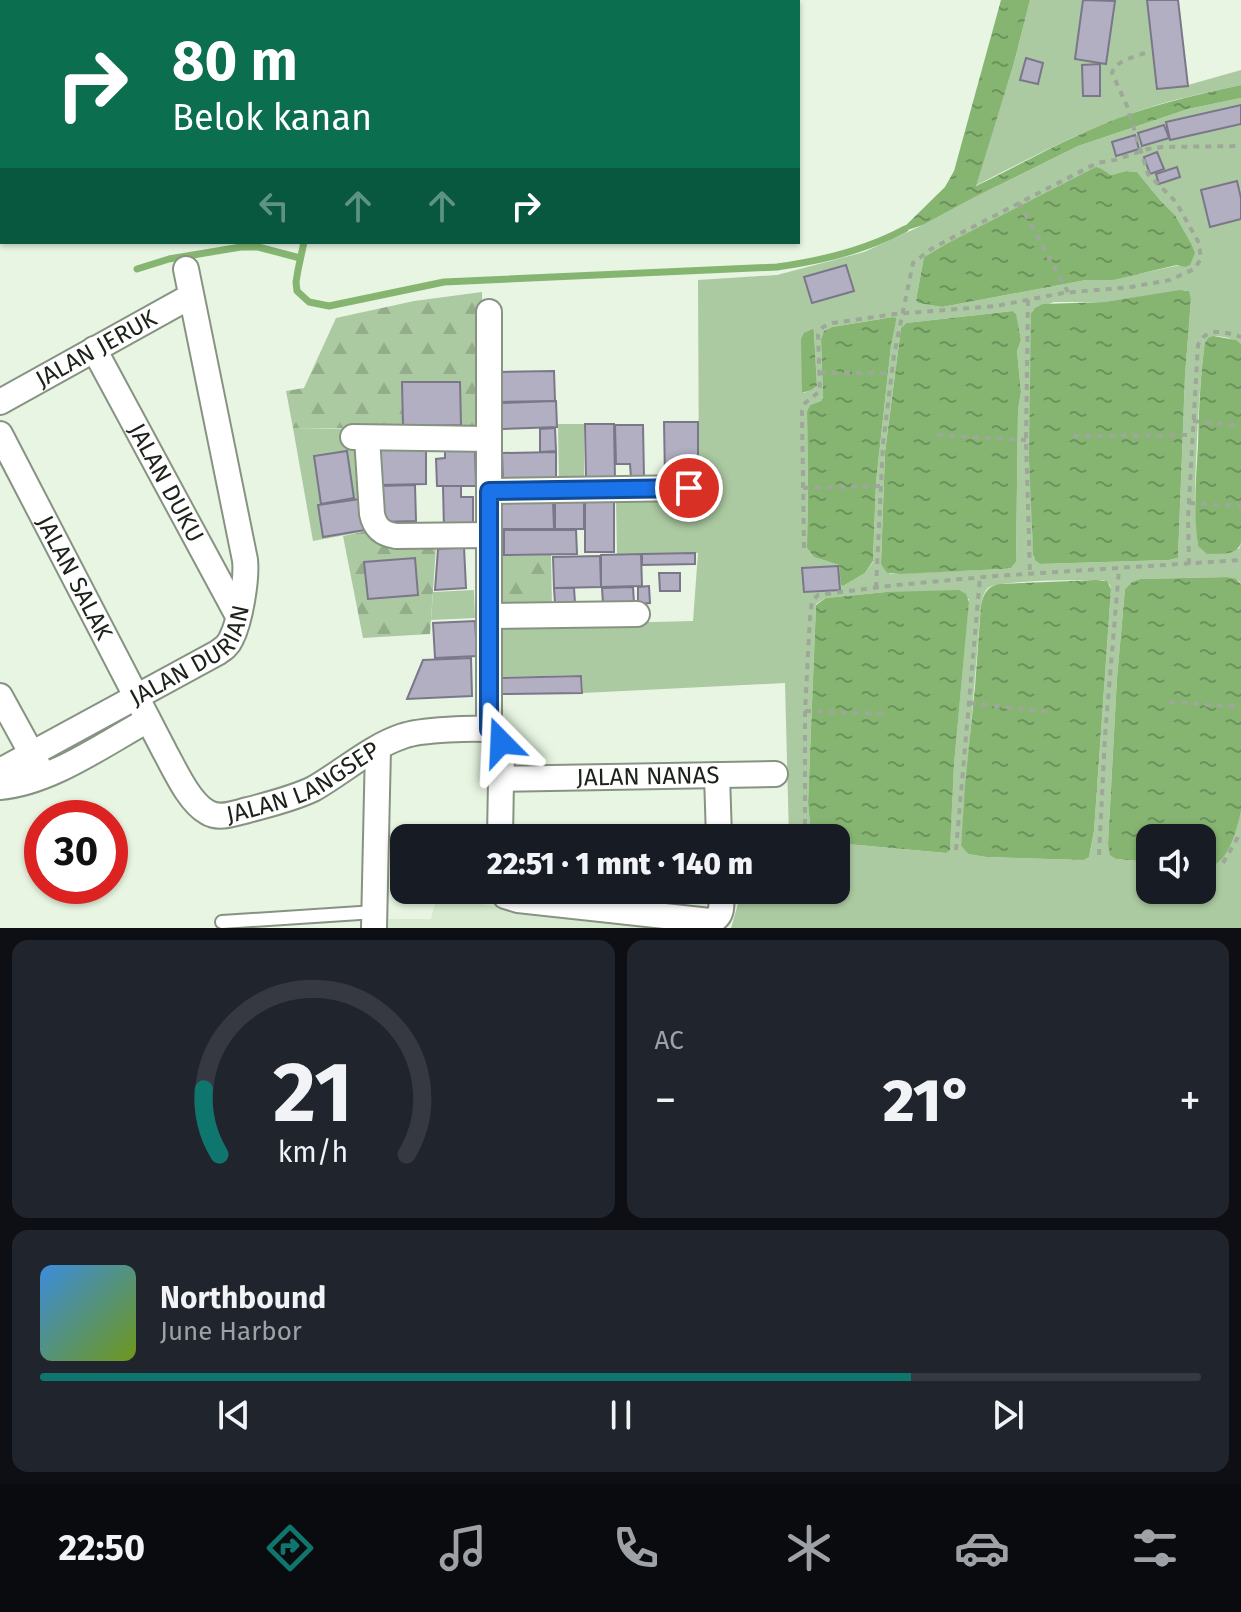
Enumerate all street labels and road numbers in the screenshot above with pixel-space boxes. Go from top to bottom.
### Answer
street label: JALAN JERUK [31,303,162,393]
street label: JALAN DUKU [123,419,210,547]
street label: JALAN SALAK [31,511,119,645]
street label: JALAN DURIAN [125,602,255,712]
street label: JALAN LANGSEP [224,736,384,829]
street label: JALAN NANAS [576,761,720,792]

